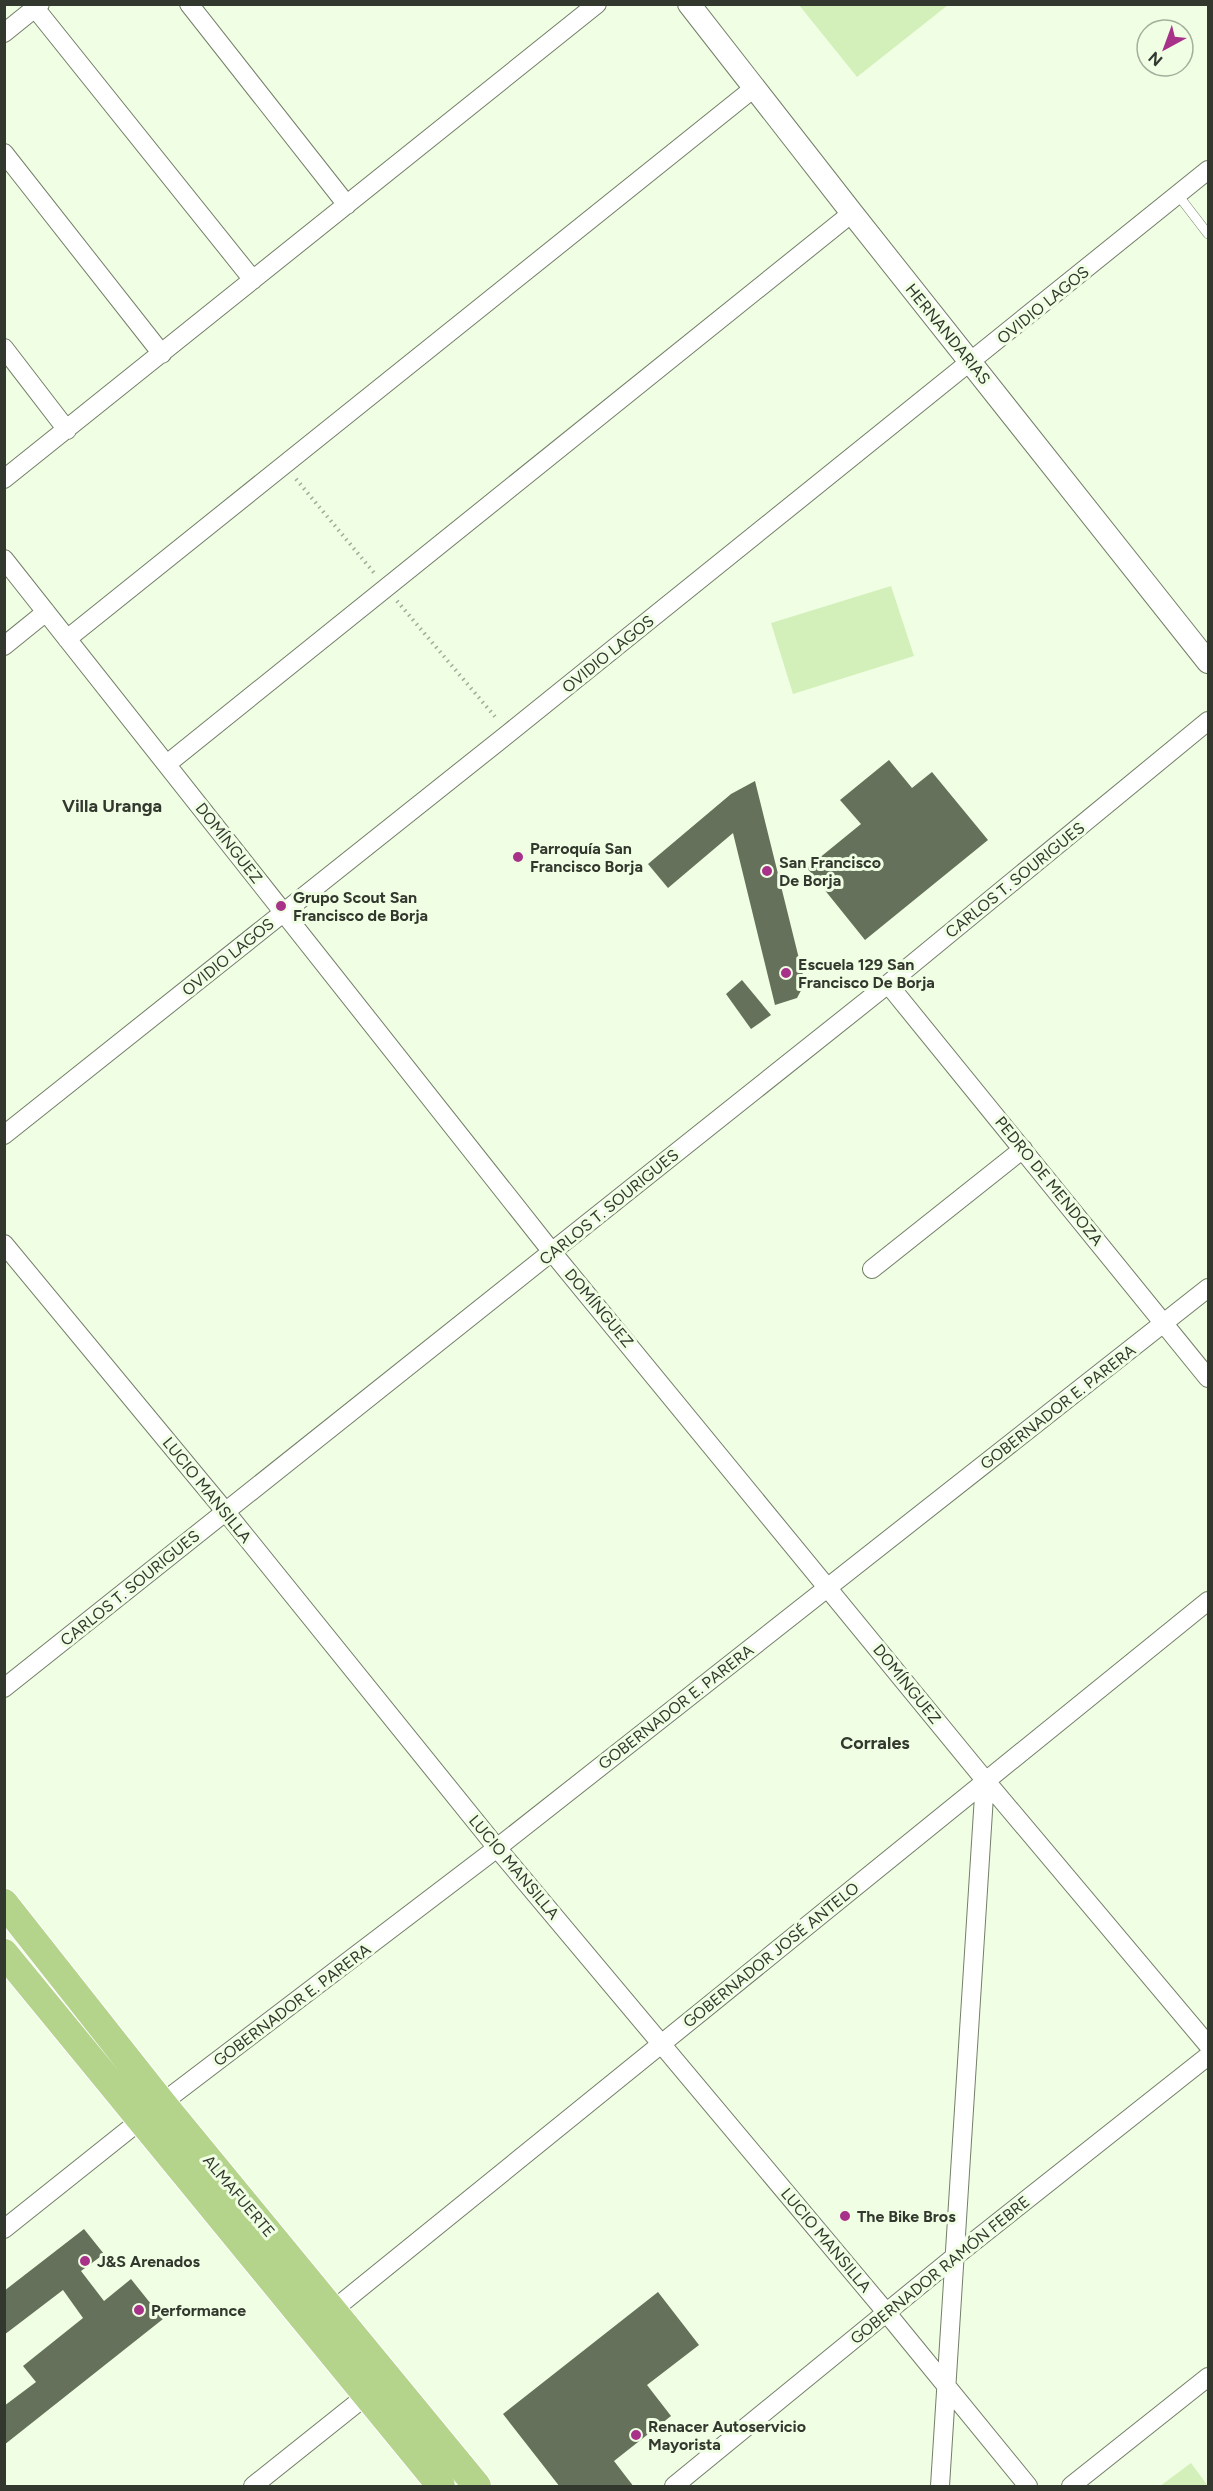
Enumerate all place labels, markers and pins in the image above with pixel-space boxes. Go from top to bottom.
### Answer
place label: Parroquía San Francisco Borja [530,839,643,876]
marker: Parroquía San Francisco Borja [511,850,525,864]
place label: San Francisco De Borja [779,853,881,890]
marker: San Francisco De Borja [760,864,774,878]
place label: Grupo Scout San Francisco de Borja [293,888,428,925]
marker: Grupo Scout San Francisco de Borja [274,899,288,913]
place label: Escuela 129 San Francisco De Borja [798,955,935,992]
marker: Escuela 129 San Francisco De Borja [779,966,793,980]
place label: The Bike Bros [857,2207,956,2226]
marker: The Bike Bros [838,2209,852,2223]
place label: J&S Arenados [97,2252,200,2271]
marker: J&S Arenados [78,2254,92,2268]
place label: Performance [151,2301,246,2320]
marker: Performance [132,2303,146,2317]
place label: Renacer Autoservicio Mayorista [648,2417,806,2454]
marker: Renacer Autoservicio Mayorista [629,2428,643,2442]

